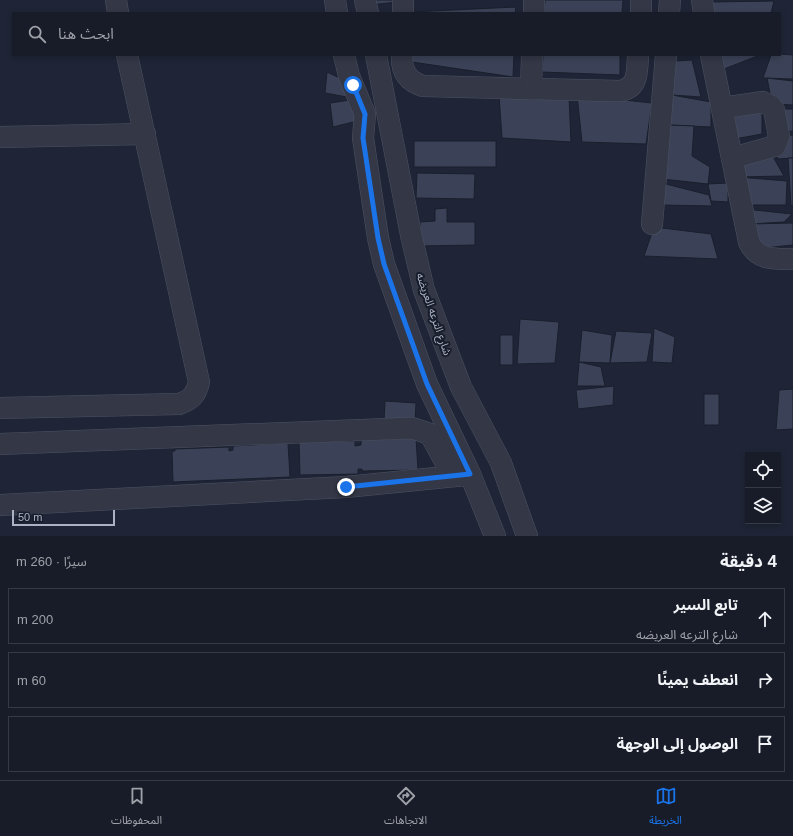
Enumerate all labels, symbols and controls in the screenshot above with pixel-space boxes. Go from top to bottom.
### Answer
search box [12,12,781,56]
icon: search [26,23,48,45]
text: ابحث هنا [58,25,114,42]
route start [344,76,362,94]
street label: شارع الترعه العريضه [412,271,454,358]
map controls [745,452,781,524]
button: locate [745,452,781,488]
route end [337,478,355,496]
button: layers [745,488,781,524]
scale bar [12,508,115,527]
text: 50 m [18,511,42,523]
text: 4 دقيقة [720,552,777,571]
text: سيرًا · 260 m [16,554,87,569]
text: تابع السير [674,596,738,613]
icon: ahead [754,608,776,630]
text: 200 m [17,612,53,627]
text: شارع الترعه العريضه [636,627,738,642]
icon: right [754,669,776,691]
text: انعطف يمينًا [657,671,738,688]
text: 60 m [17,673,46,688]
icon: arrive [754,733,776,755]
text: الوصول إلى الوجهة [616,735,738,752]
tab: المحفوظات [111,785,162,832]
tab: الاتجاهات [384,785,427,832]
tab: الخريطة [649,785,682,832]

